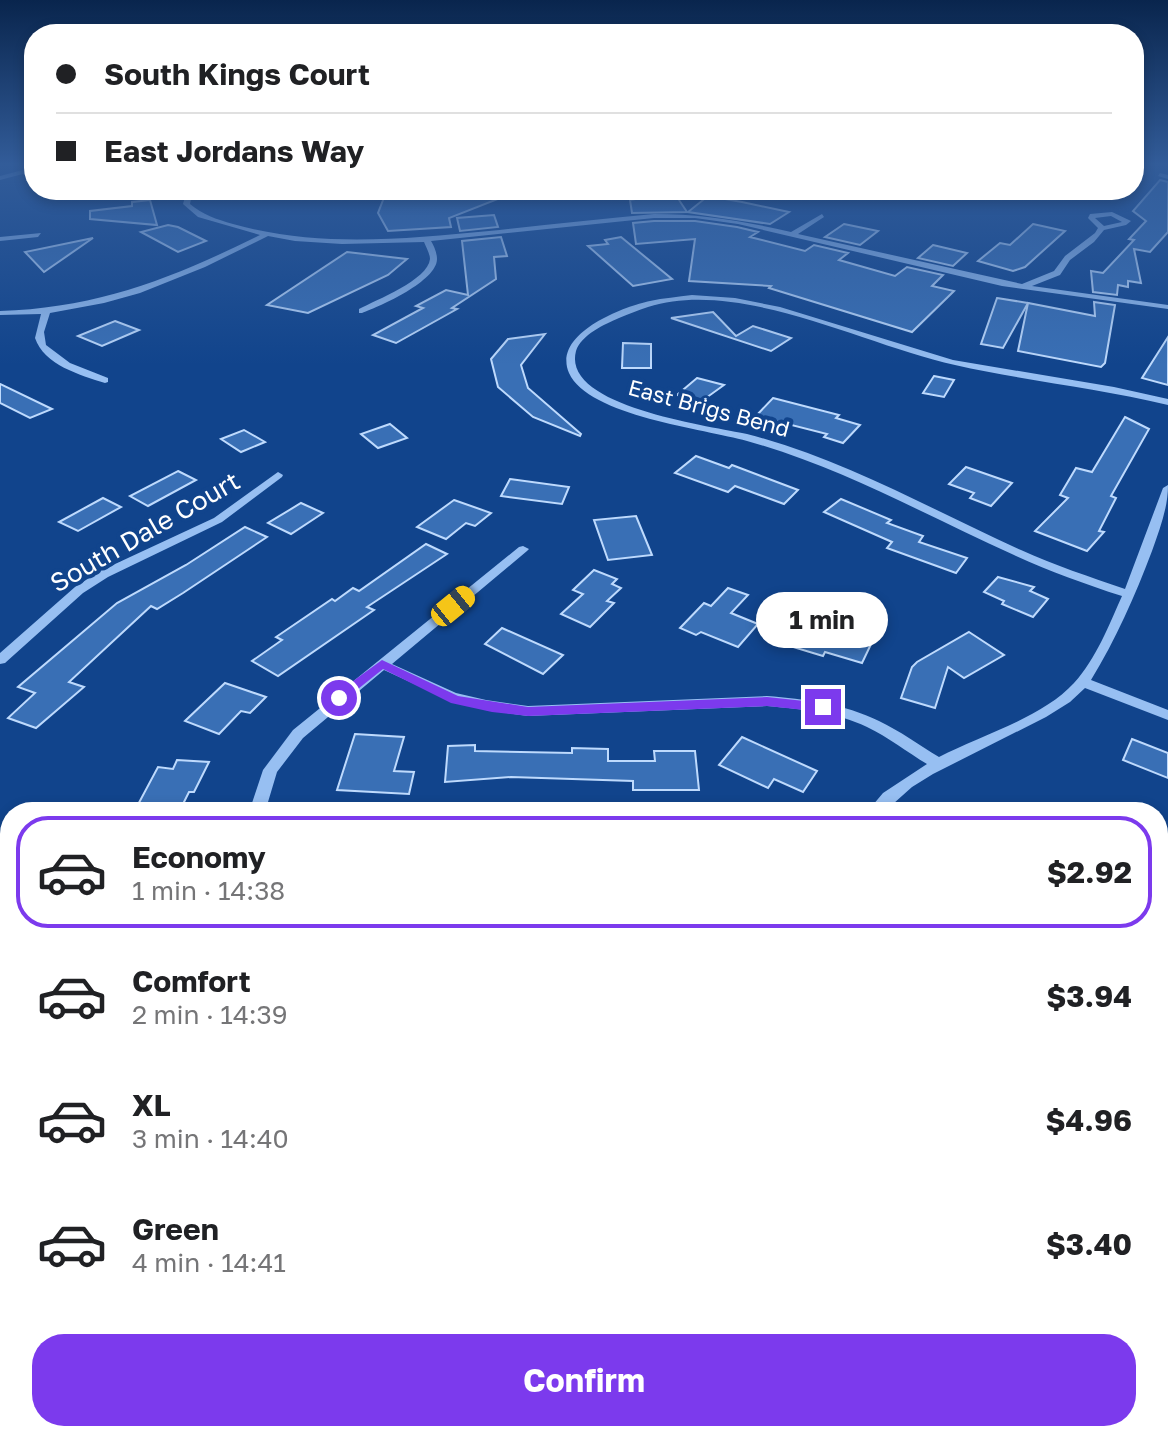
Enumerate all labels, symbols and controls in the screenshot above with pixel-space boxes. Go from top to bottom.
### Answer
text: South Kings Court [104,56,370,92]
text: East Jordans Way [104,133,364,169]
street label: East Brigs Bend [625,373,793,442]
street label: South Dale Court [45,465,245,598]
car [427,582,479,630]
callout: 1 min [757,591,889,647]
text: 1 min [789,604,855,635]
route start [321,680,357,716]
route end [805,689,841,725]
icon: car [36,836,108,908]
text: Economy [132,839,266,875]
text: $2.92 [1047,854,1132,890]
text: 1 min · 14:38 [132,875,285,906]
icon: car [36,960,108,1032]
text: Comfort [132,963,251,999]
text: $3.94 [1046,978,1132,1014]
text: 2 min · 14:39 [132,999,288,1030]
icon: car [36,1084,108,1156]
text: XL [132,1087,171,1123]
text: $4.96 [1045,1102,1132,1138]
text: 3 min · 14:40 [132,1123,289,1154]
icon: car [36,1208,108,1280]
text: Green [132,1211,219,1247]
text: $3.40 [1046,1226,1132,1262]
text: 4 min · 14:41 [132,1247,286,1278]
button: Confirm [32,1334,1136,1426]

